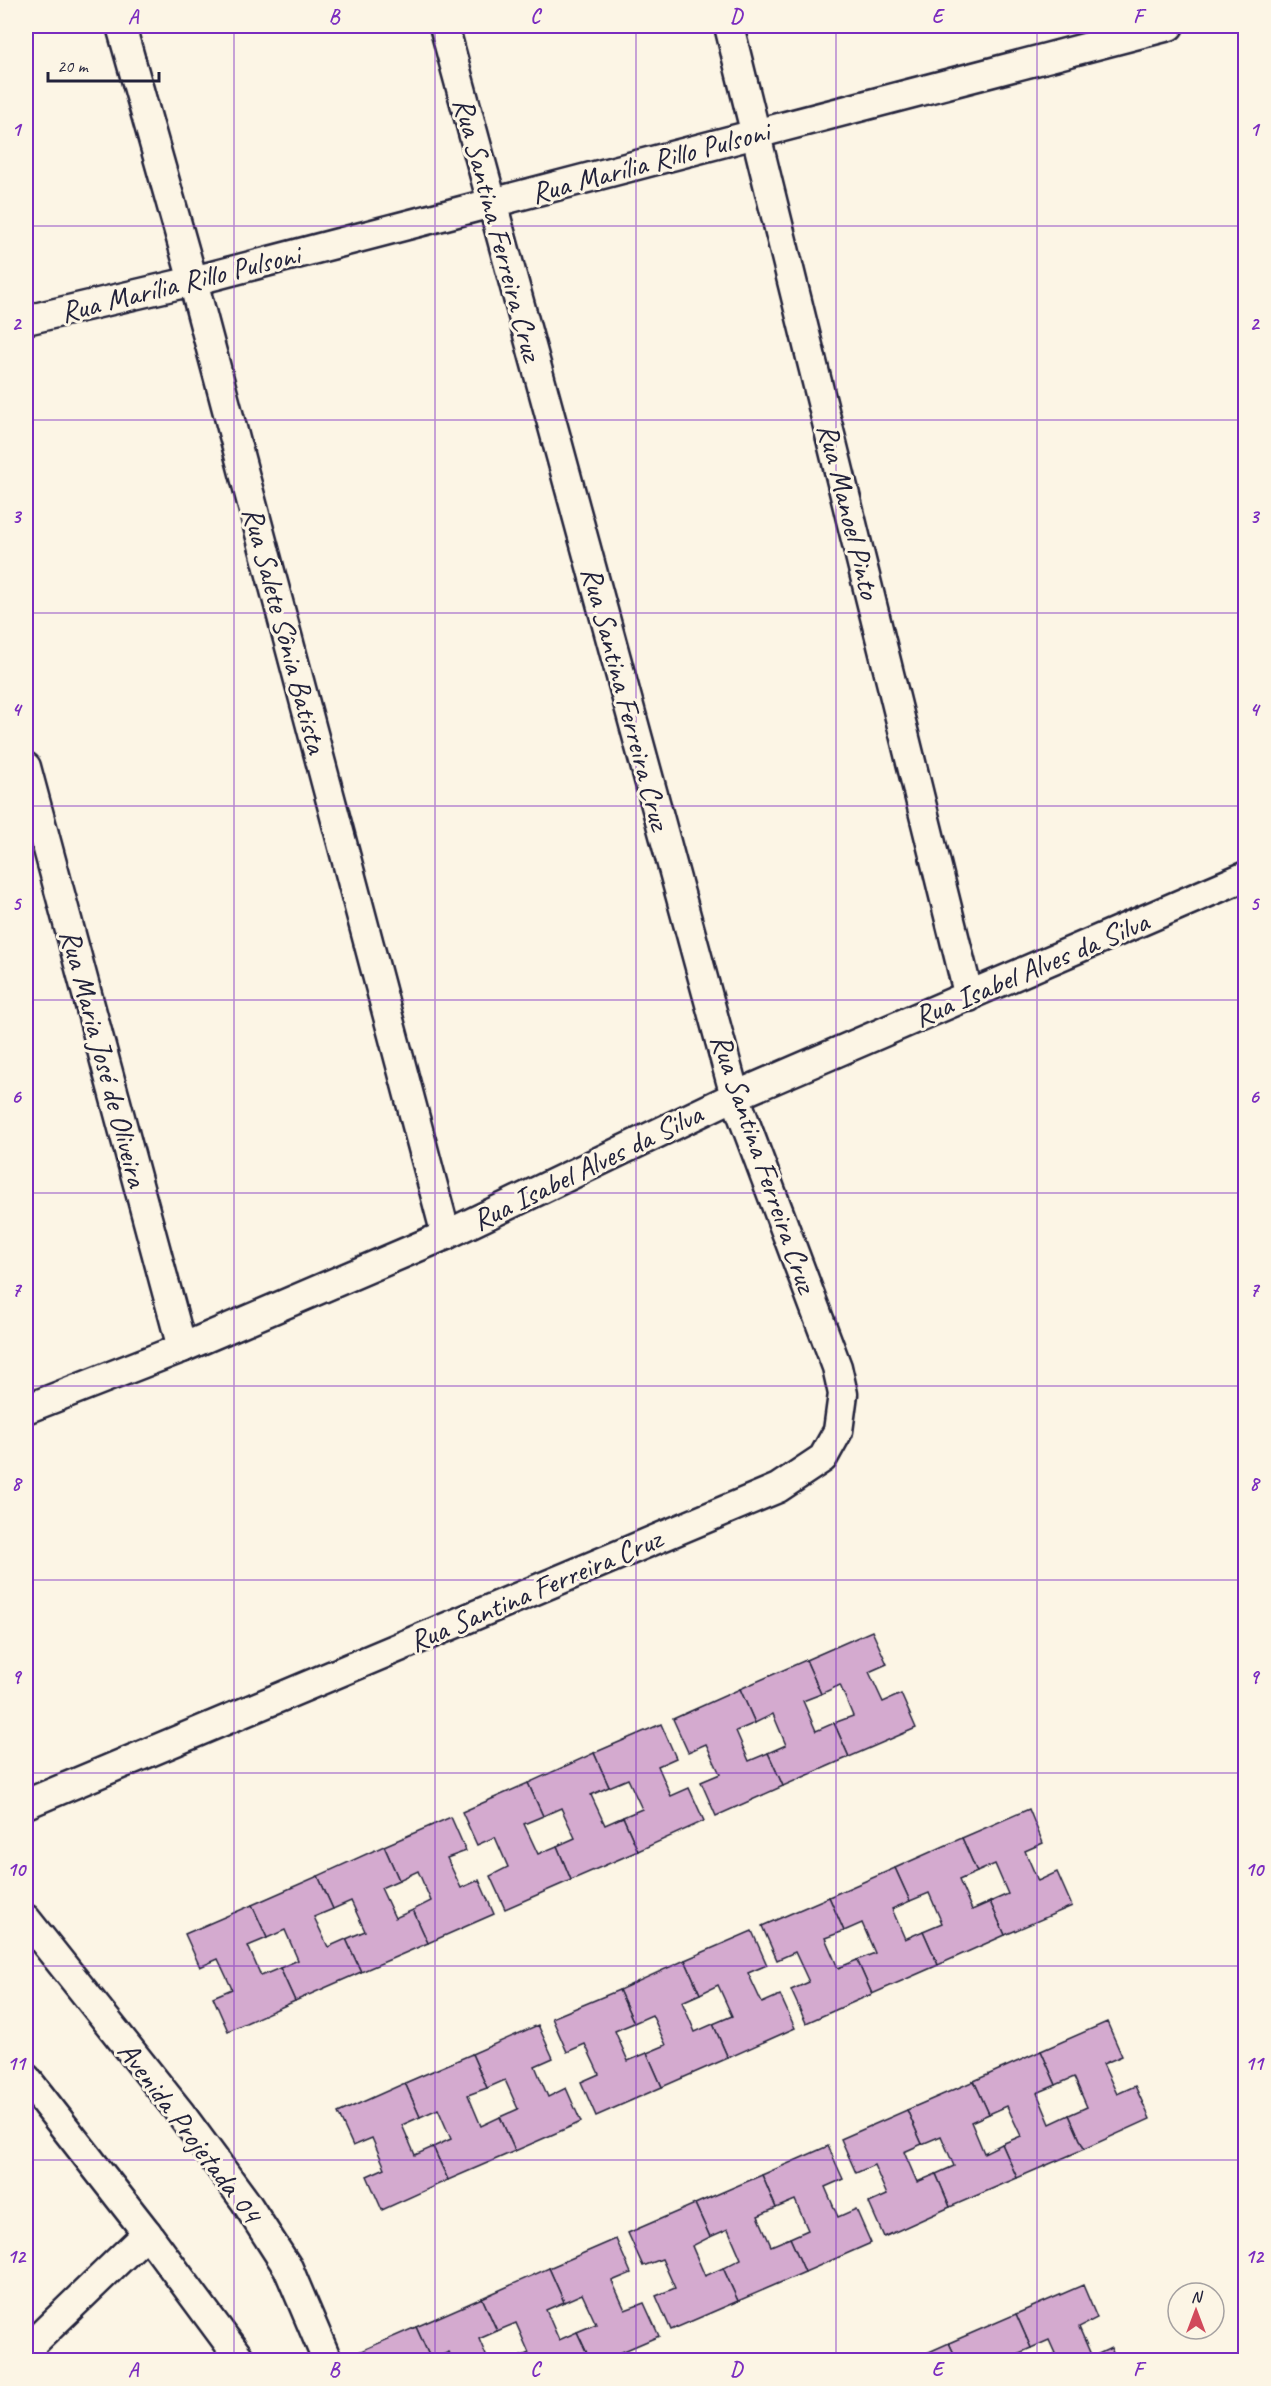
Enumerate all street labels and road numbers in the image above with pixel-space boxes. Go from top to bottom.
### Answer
street label: Rua Santina Ferreira Cruz [445,93,552,367]
street label: Rua Marília Rillo Pulsoni [527,111,777,212]
street label: Rua Marília Rillo Pulsoni [56,234,307,331]
street label: Rua Manoel Pinto [809,419,889,604]
street label: Rua Salete Sônia Batista [234,503,337,759]
street label: Rua Santina Ferreira Cruz [573,562,680,836]
street label: Rua Isabel Alves da Silva [908,902,1156,1036]
street label: Rua Maria José de Oliveira [51,925,157,1193]
street label: Rua Santina Ferreira Cruz [702,1029,827,1299]
street label: Rua Isabel Alves da Silva [466,1094,710,1239]
street label: Rua Santina Ferreira Cruz [403,1519,669,1660]
street label: Avenida Projetada 04 [109,2034,272,2232]

